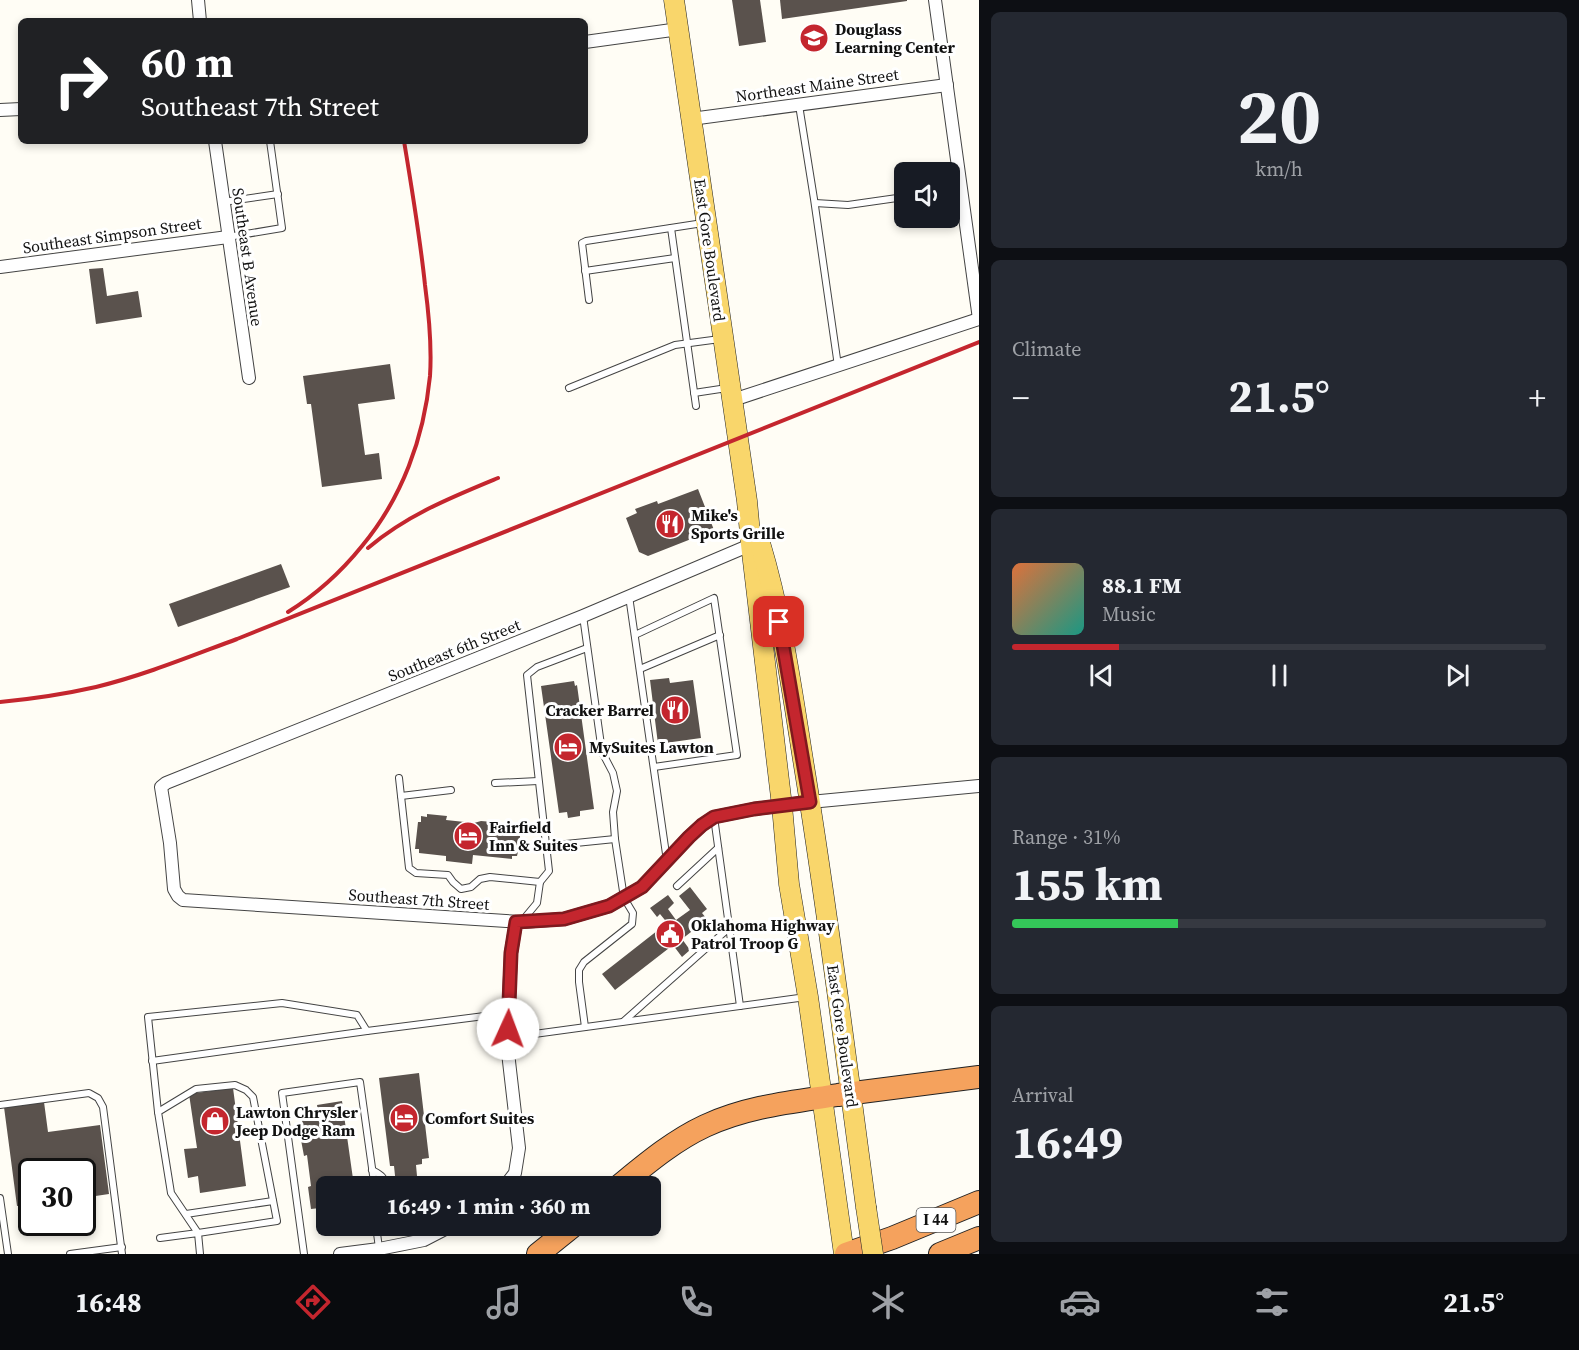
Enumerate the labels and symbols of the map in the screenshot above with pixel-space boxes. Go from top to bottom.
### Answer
place label: Douglass Learning Center [835,18,955,58]
school or university icon: Douglass Learning Center [798,22,830,54]
street label: Northeast Maine Street [734,63,901,107]
street label: East Gore Boulevard [689,177,731,323]
street label: Southeast B Avenue [227,186,269,328]
street label: Southeast Simpson Street [21,211,203,258]
place label: Mike's Sports Grille [691,504,784,544]
restaurant icon: Mike's Sports Grille [654,508,686,540]
pin [753,596,804,647]
street label: Southeast 6th Street [385,613,524,687]
restaurant icon: Cracker Barrel [659,694,691,726]
place label: Cracker Barrel [546,699,654,721]
hotel icon: MySuites Lawton [552,731,584,763]
place label: MySuites Lawton [589,736,714,758]
place label: Fairfield Inn & Suites [489,816,578,856]
hotel icon: Fairfield Inn & Suites [452,820,484,852]
street label: Southeast 7th Street [348,883,491,915]
place label: Oklahoma Highway Patrol Troop G [691,914,835,954]
public building icon: Oklahoma Highway Patrol Troop G [654,918,686,950]
street label: East Gore Boulevard [822,963,864,1109]
position arrow [476,997,540,1061]
place label: Lawton Chrysler Jeep Dodge Ram [235,1101,358,1141]
hotel icon: Comfort Suites [388,1102,420,1134]
shop icon: Lawton Chrysler Jeep Dodge Ram [199,1105,231,1137]
place label: Comfort Suites [425,1107,534,1129]
speed limit sign: 30 [18,1158,96,1236]
road number: I 44 [916,1208,956,1232]

